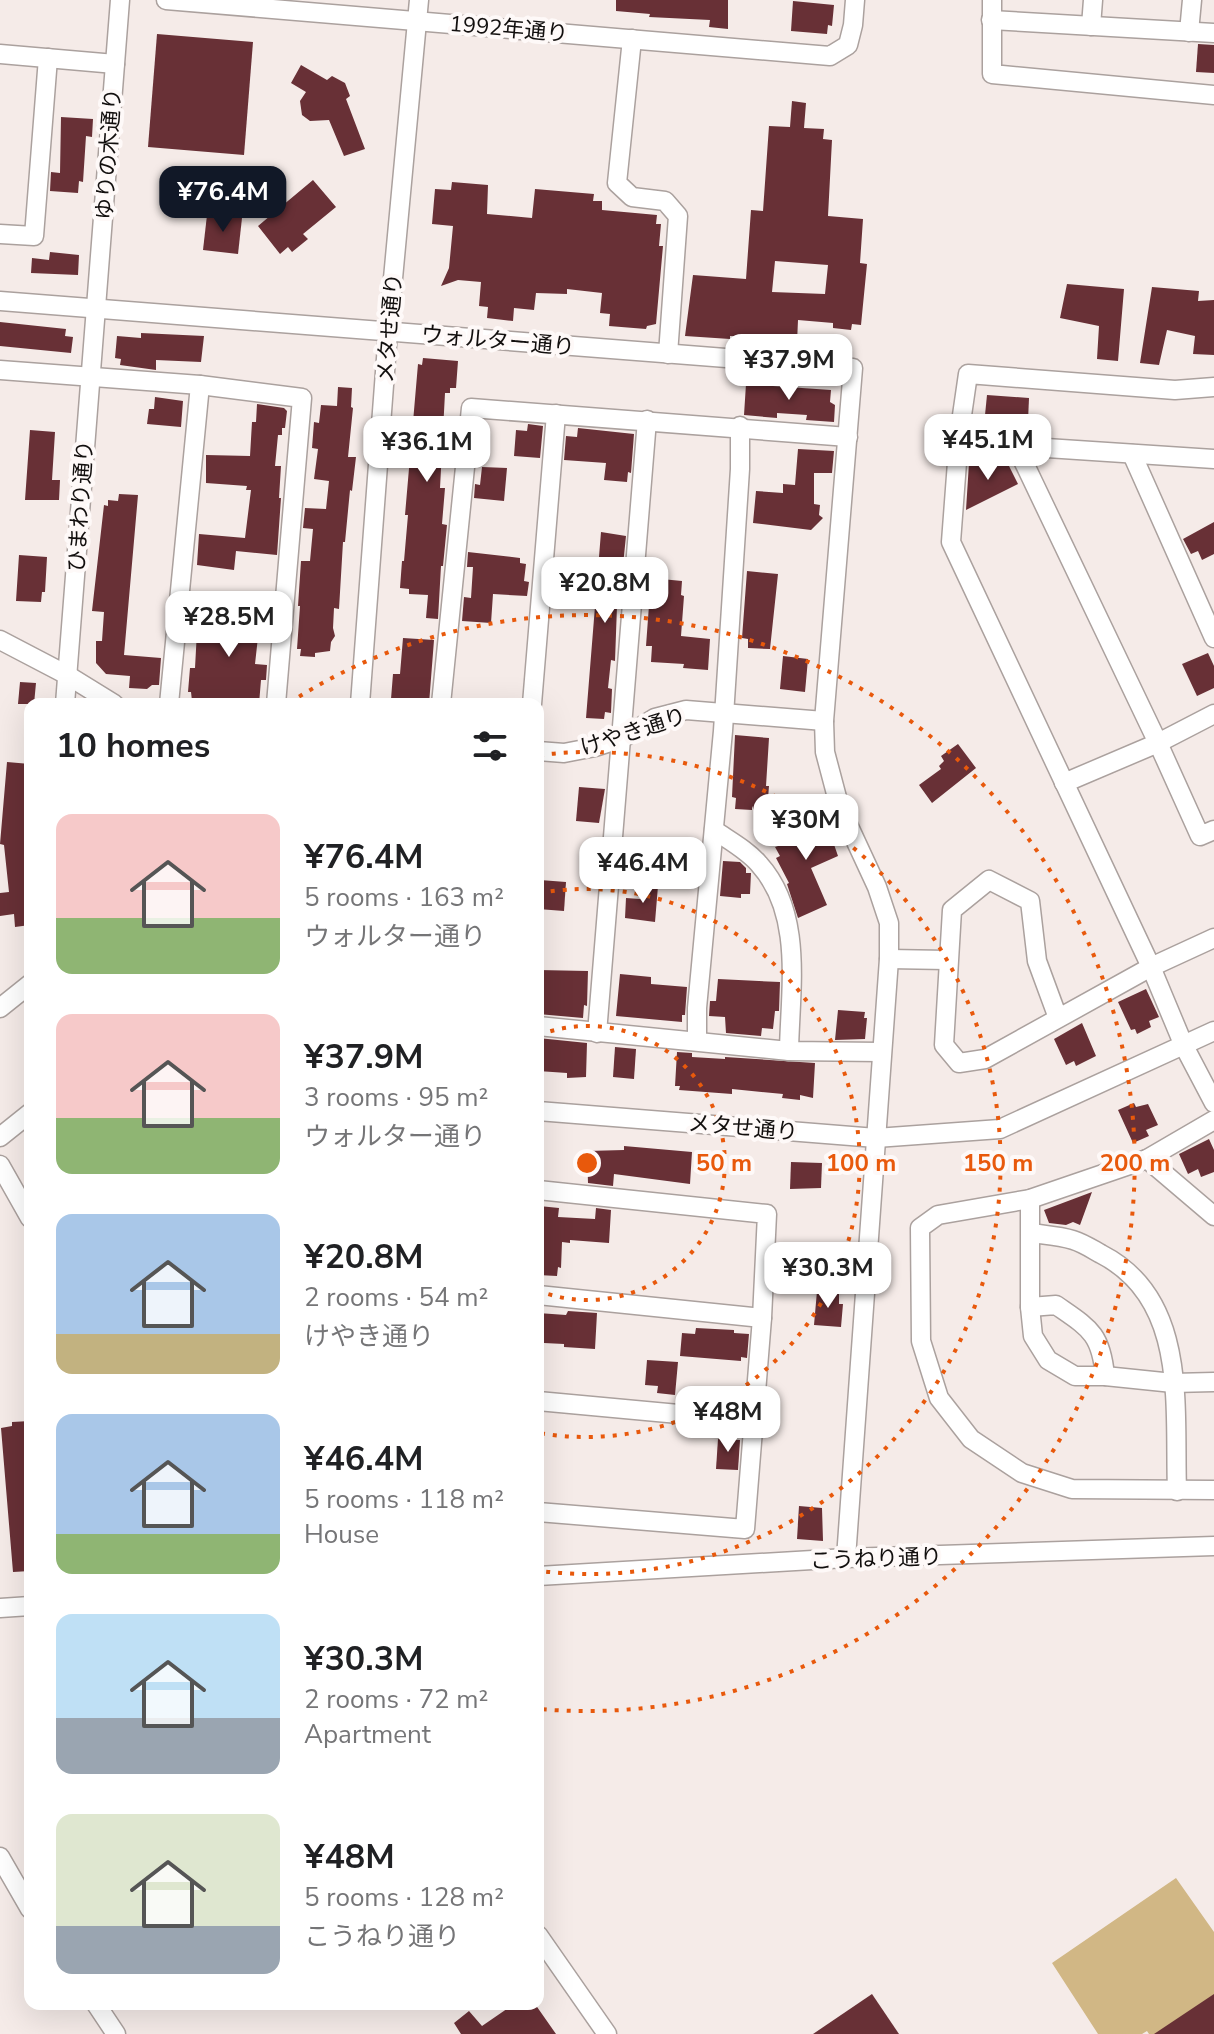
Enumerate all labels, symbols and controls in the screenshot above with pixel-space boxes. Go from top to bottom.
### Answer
street label: 1992年通り [448,9,569,49]
street label: ゆりの木通り [89,87,129,221]
pin: ¥76.4M [158,166,288,234]
text: ¥76.4M [177,174,269,209]
street label: メタせ通り [370,272,410,384]
street label: ウォルター通り [420,319,576,363]
pin: ¥37.9M [724,334,854,402]
text: ¥37.9M [743,342,835,377]
pin: ¥45.1M [923,414,1053,482]
pin: ¥36.1M [362,416,492,484]
text: ¥45.1M [942,422,1034,457]
text: ¥36.1M [381,424,473,459]
street label: ひまわり通り [61,439,101,573]
pin: ¥20.8M [540,557,670,625]
text: ¥20.8M [559,565,651,600]
pin: ¥28.5M [164,591,294,659]
text: ¥28.5M [183,599,275,634]
street label: けやき通り [576,701,690,763]
text: 10 homes [56,723,210,769]
icon: filters [468,724,512,768]
pin: ¥30M [759,794,853,862]
text: ¥30M [771,802,841,837]
text: ¥76.4M [304,834,424,880]
pin: ¥46.4M [578,837,708,905]
text: ¥46.4M [597,845,689,880]
icon: home [120,846,216,942]
text: 5 rooms · 163 m² [304,880,504,915]
text: ウォルター通り [304,919,486,954]
text: ¥37.9M [304,1034,424,1080]
icon: home [120,1046,216,1142]
text: 3 rooms · 95 m² [304,1080,488,1115]
street label: メタせ通り [687,1108,799,1148]
text: ウォルター通り [304,1119,486,1154]
text: 50 m [696,1147,752,1179]
text: 100 m [826,1147,896,1179]
text: 150 m [963,1147,1033,1179]
text: 200 m [1100,1147,1170,1179]
centre of rings [573,1149,601,1177]
text: ¥20.8M [304,1234,424,1280]
pin: ¥30.3M [763,1242,893,1310]
icon: home [120,1246,216,1342]
text: ¥30.3M [782,1250,874,1285]
text: 2 rooms · 54 m² [304,1280,488,1315]
text: けやき通り [304,1319,434,1354]
pin: ¥48M [681,1386,775,1454]
text: ¥48M [693,1394,763,1429]
text: ¥46.4M [304,1436,424,1482]
icon: home [120,1446,216,1542]
text: 5 rooms · 118 m² [304,1482,504,1517]
text: House [304,1517,379,1552]
street label: こうねり通り [810,1542,943,1576]
text: ¥30.3M [304,1636,424,1682]
icon: home [120,1646,216,1742]
text: 2 rooms · 72 m² [304,1682,488,1717]
text: Apartment [304,1717,431,1752]
text: ¥48M [304,1834,395,1880]
icon: home [120,1846,216,1942]
text: 5 rooms · 128 m² [304,1880,504,1915]
text: こうねり通り [304,1919,460,1954]

